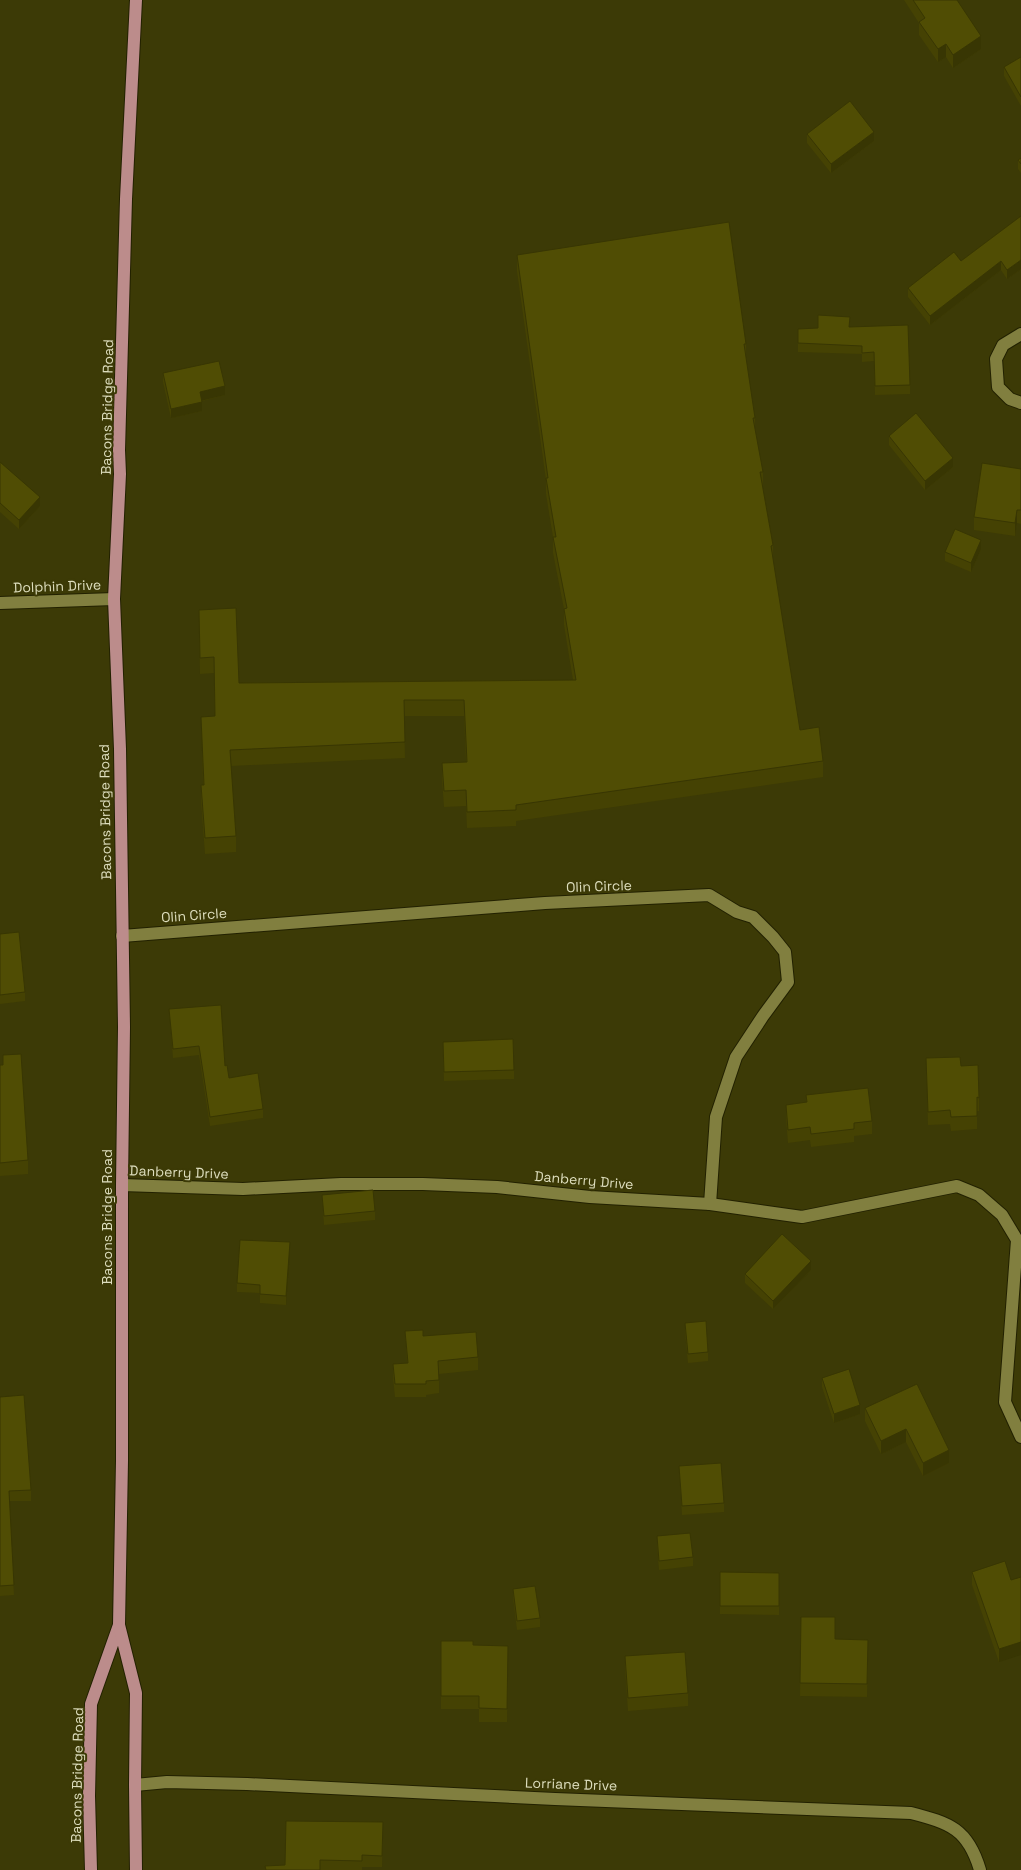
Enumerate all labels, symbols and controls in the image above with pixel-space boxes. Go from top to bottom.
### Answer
street label: Bacons Bridge Road [97,339,117,475]
street label: Dolphin Drive [13,575,101,597]
street label: Bacons Bridge Road [95,744,115,880]
street label: Olin Circle [566,876,632,896]
street label: Olin Circle [160,904,228,926]
street label: Bacons Bridge Road [98,1149,116,1285]
street label: Danberry Drive [129,1161,229,1183]
street label: Danberry Drive [534,1167,634,1193]
street label: Bacons Bridge Road [67,1707,87,1843]
street label: Lorriane Drive [525,1773,617,1795]

